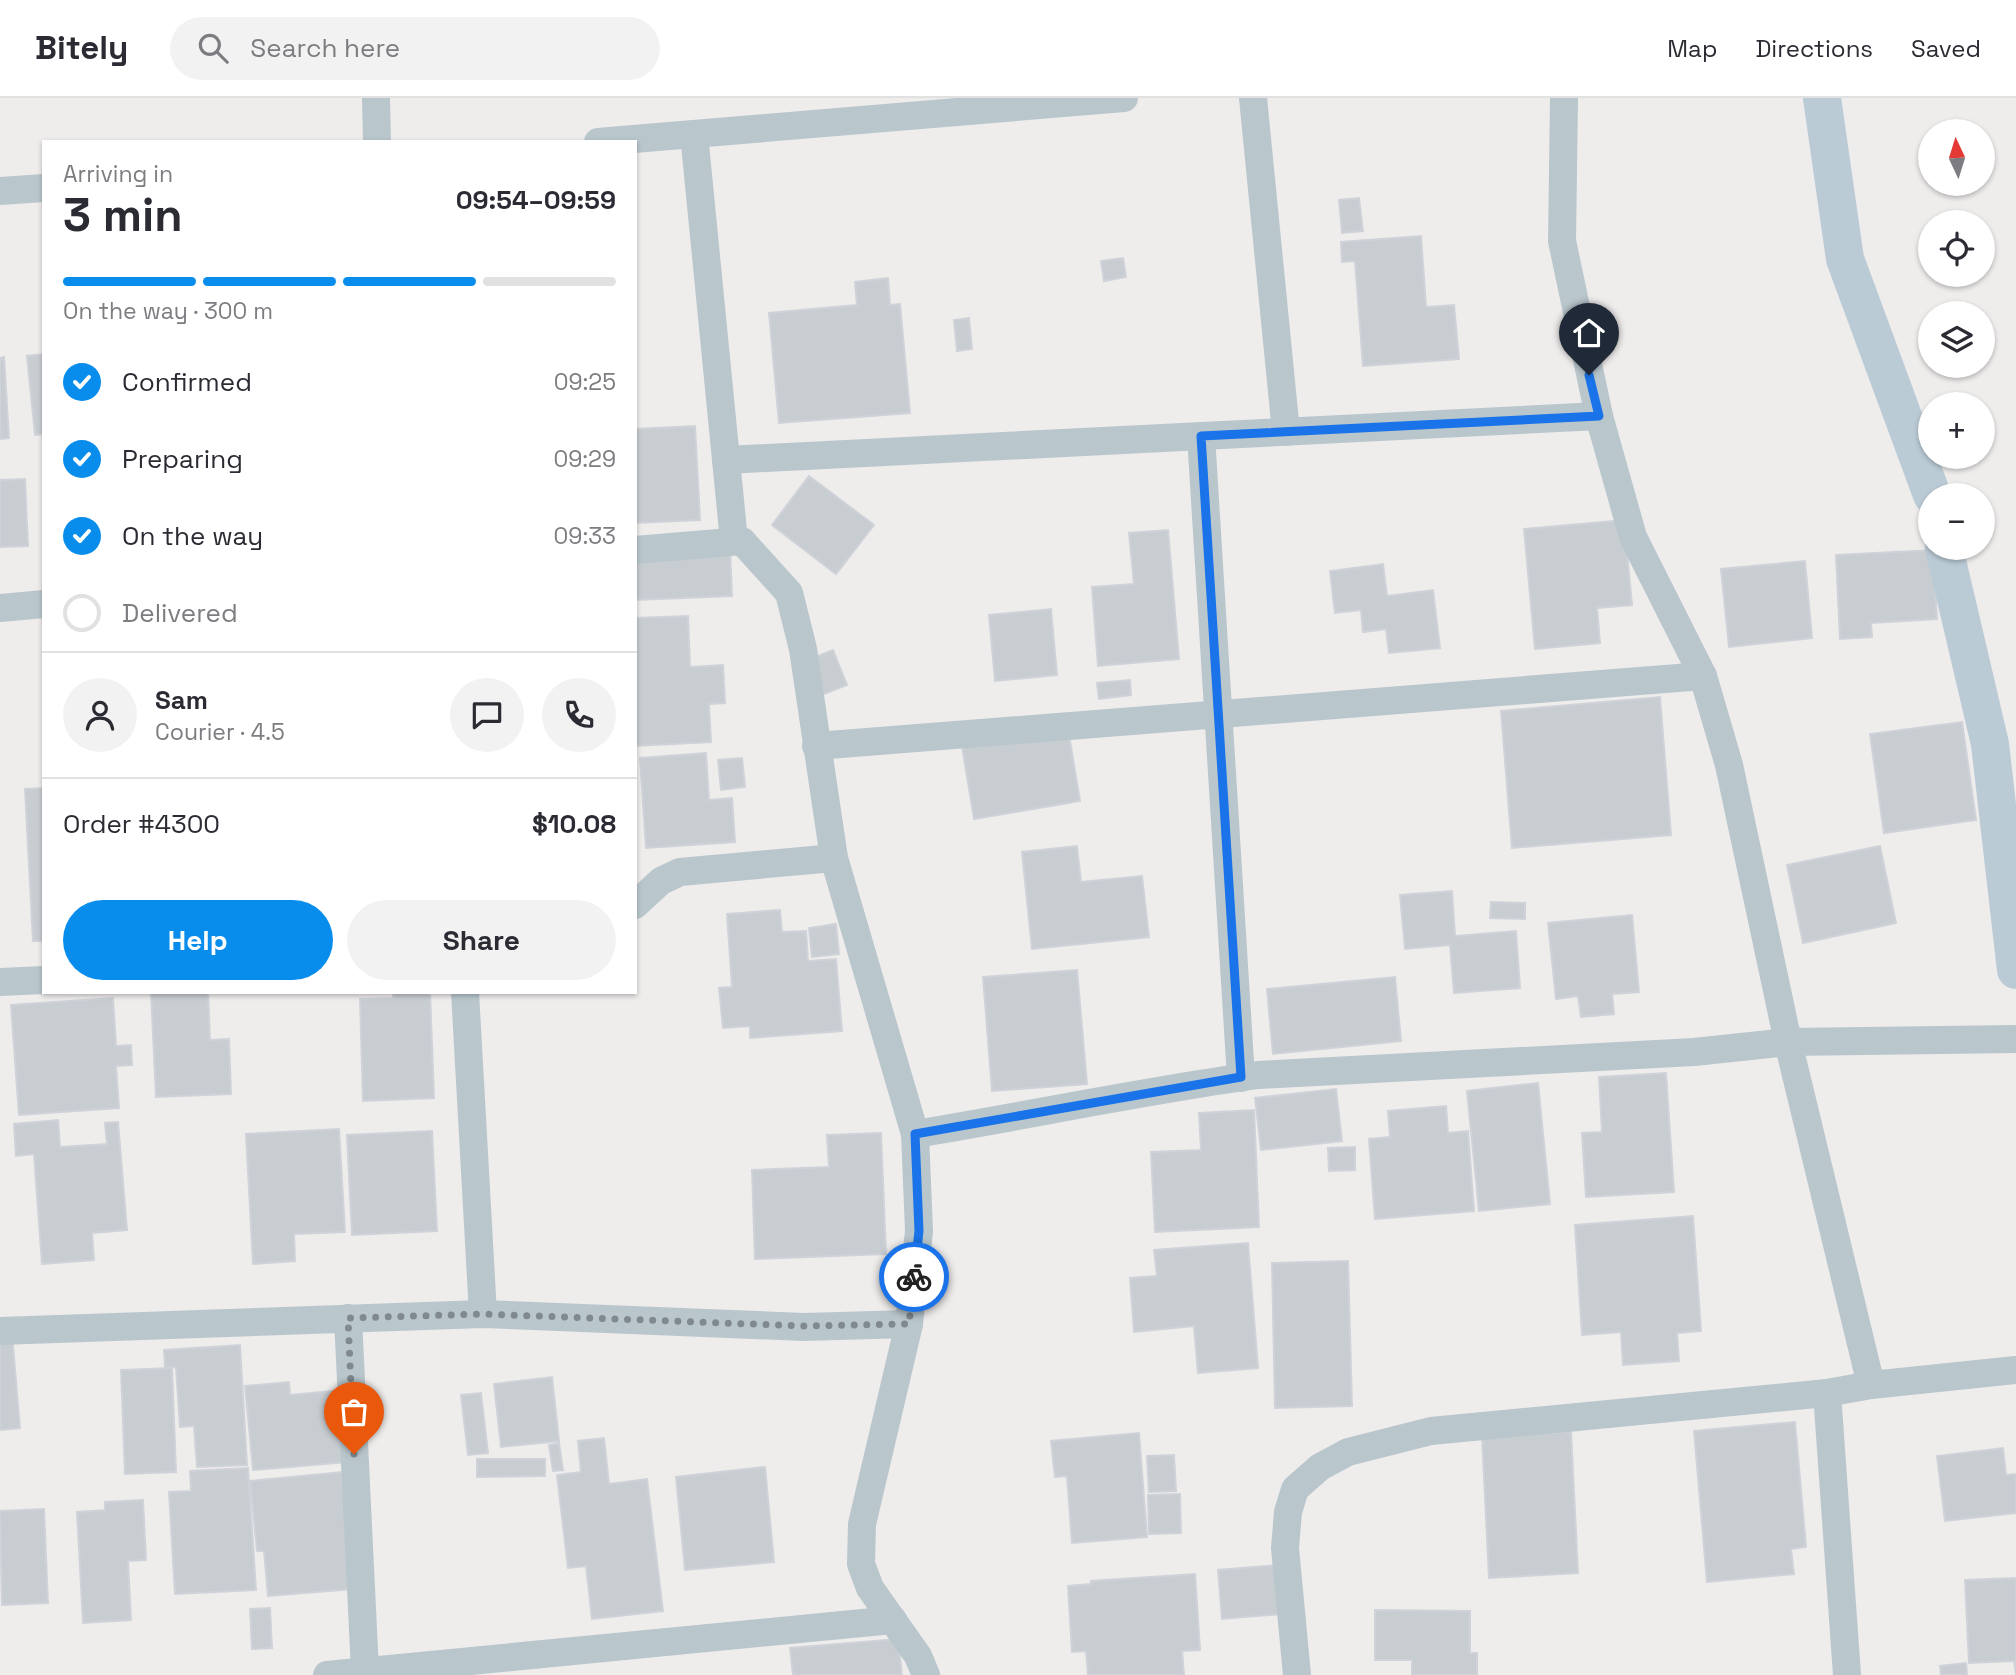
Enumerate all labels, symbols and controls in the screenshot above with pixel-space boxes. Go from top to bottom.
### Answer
search box [170,17,660,80]
text: Bitely [35,27,128,69]
icon: search [194,29,232,67]
text: Search here [250,31,400,65]
text: Map [1667,33,1717,64]
text: Directions [1755,33,1873,64]
text: Saved [1911,33,1981,64]
north arrow [1918,119,1995,196]
map controls [1918,119,1995,560]
text: Arriving in [63,159,173,189]
text: 09:54–09:59 [456,183,616,217]
text: 3 min [63,186,183,244]
button: locate [1918,210,1995,287]
text: On the way · 300 m [63,296,273,326]
button: layers [1918,301,1995,378]
pin [1559,303,1619,375]
icon: home [1570,314,1608,352]
icon: check [63,363,101,401]
text: Confirmed [122,365,252,399]
text: 09:25 [554,367,616,397]
button: + [1918,392,1995,469]
icon: check [63,440,101,478]
text: Preparing [122,442,243,476]
text: 09:29 [553,444,616,474]
button: − [1918,483,1995,560]
icon: check [63,517,101,555]
text: On the way [122,519,263,553]
text: 09:33 [554,521,616,551]
text: Delivered [122,596,238,630]
button: person [63,678,137,752]
button: chat [450,678,524,752]
button: phone [542,678,616,752]
text: Sam [155,683,208,717]
text: Courier · 4.5 [155,717,285,747]
text: Order #4300 [63,807,220,841]
text: $10.08 [532,807,616,841]
button: Help [63,900,333,980]
button: Share [347,900,616,980]
courier [879,1242,949,1312]
icon: bike [895,1258,933,1296]
pin [324,1382,384,1454]
icon: bag [335,1393,373,1431]

